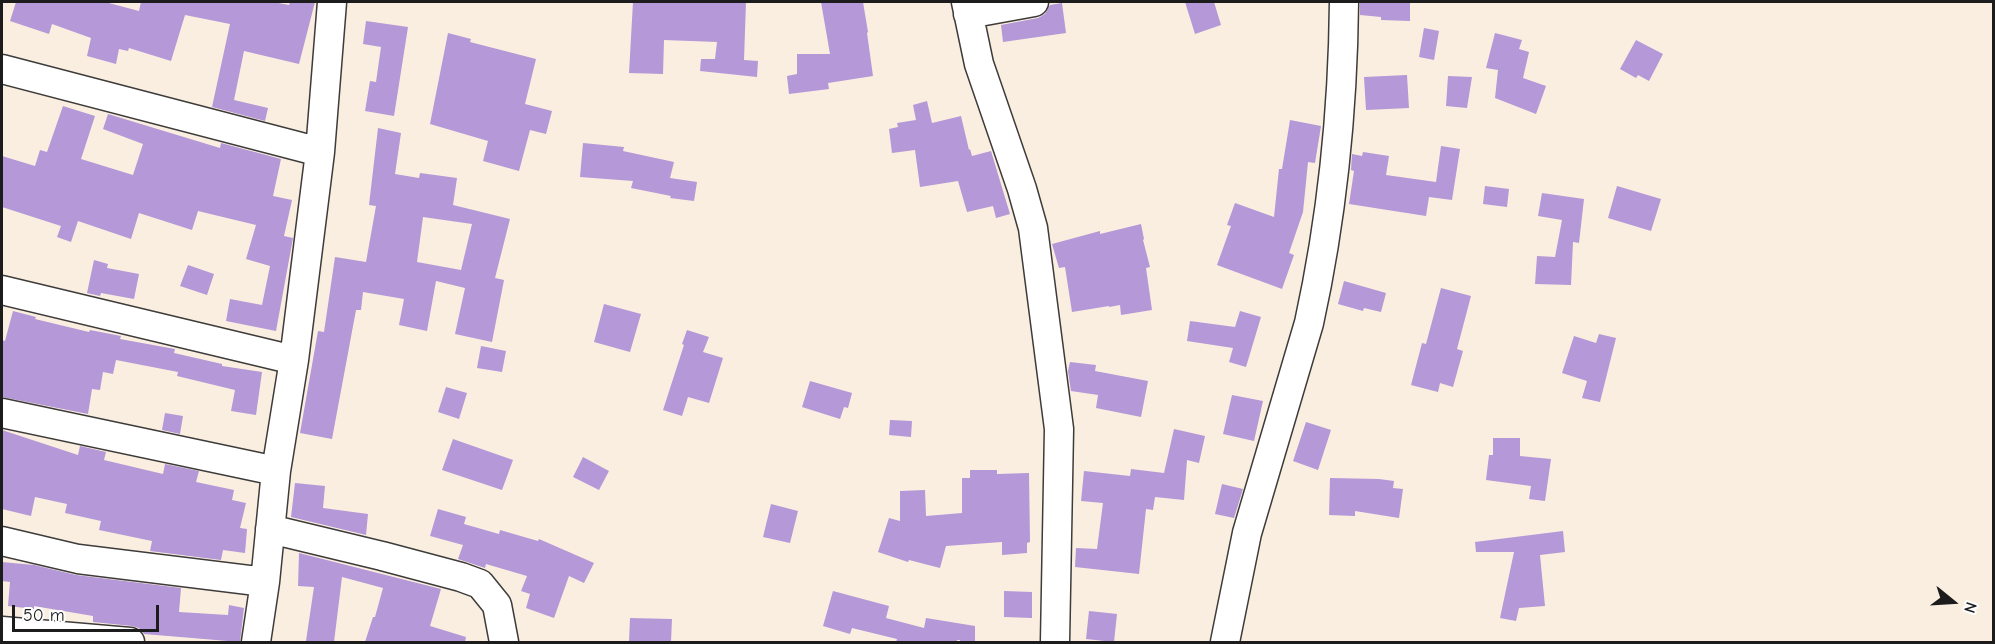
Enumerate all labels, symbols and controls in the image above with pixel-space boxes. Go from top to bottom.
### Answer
north arrow [1923,572,1983,632]
scale bar [15,593,162,631]
text: N [1960,600,1980,615]
text: 50 m [23,605,65,626]

